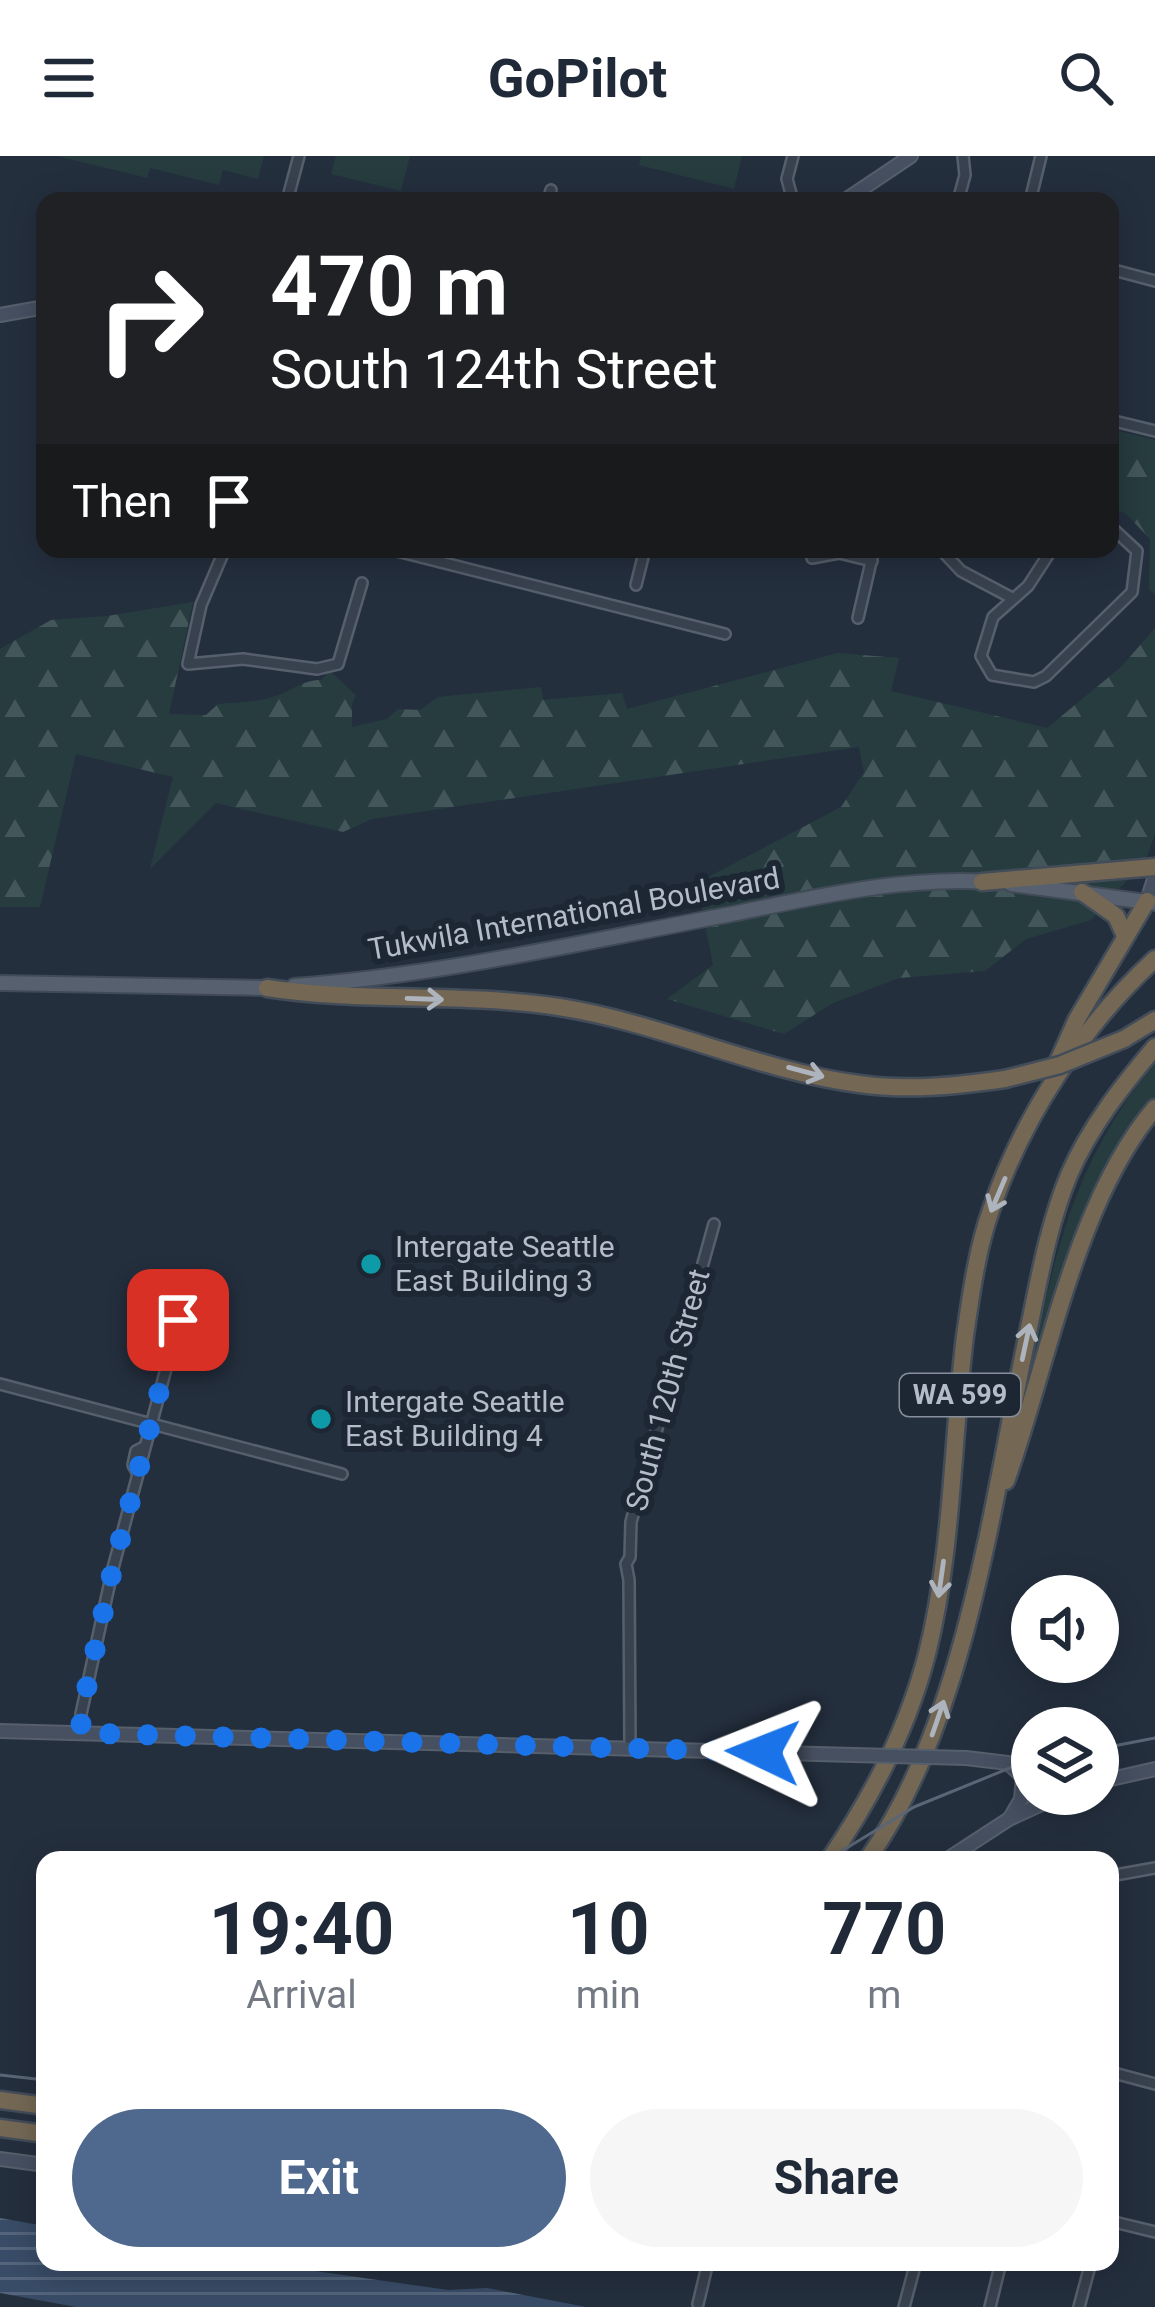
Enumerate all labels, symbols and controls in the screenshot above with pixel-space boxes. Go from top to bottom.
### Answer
icon: menu [36,45,102,111]
icon: search [1053,45,1119,111]
text: GoPilot [488,47,667,110]
text: 470 m [270,237,508,336]
icon: right [72,240,228,396]
text: South 124th Street [270,338,718,401]
icon: arrive [196,468,262,534]
text: Then [72,475,172,528]
street label: Tukwila International Boulevard [365,860,782,967]
one-way arrow [405,987,444,1010]
one-way arrow [786,1063,824,1085]
one-way arrow [986,1175,1007,1212]
place label: Intergate Seattle East Building 3 [395,1229,615,1298]
marker: Intergate Seattle East Building 3 [358,1251,384,1277]
street label: South 120th Street [618,1265,717,1515]
pin [127,1269,229,1371]
icon: arrive [145,1287,211,1353]
one-way arrow [1016,1323,1038,1362]
road number: WA 599 [900,1374,1020,1416]
place label: Intergate Seattle East Building 4 [345,1384,565,1453]
marker: Intergate Seattle East Building 4 [308,1406,334,1432]
one-way arrow [929,1559,952,1598]
map controls [1011,1575,1119,1815]
button: sound [1011,1575,1119,1683]
position arrow [700,1689,826,1815]
one-way arrow [929,1701,950,1738]
button: layers [1011,1707,1119,1815]
text: 19:40 [209,1887,394,1972]
text: 10 [567,1887,650,1972]
text: 770 [822,1887,946,1972]
text: Arrival [246,1972,357,2018]
text: min [576,1972,641,2018]
text: m [867,1972,901,2018]
button: Exit [72,2109,566,2247]
button: Share [590,2109,1083,2247]

